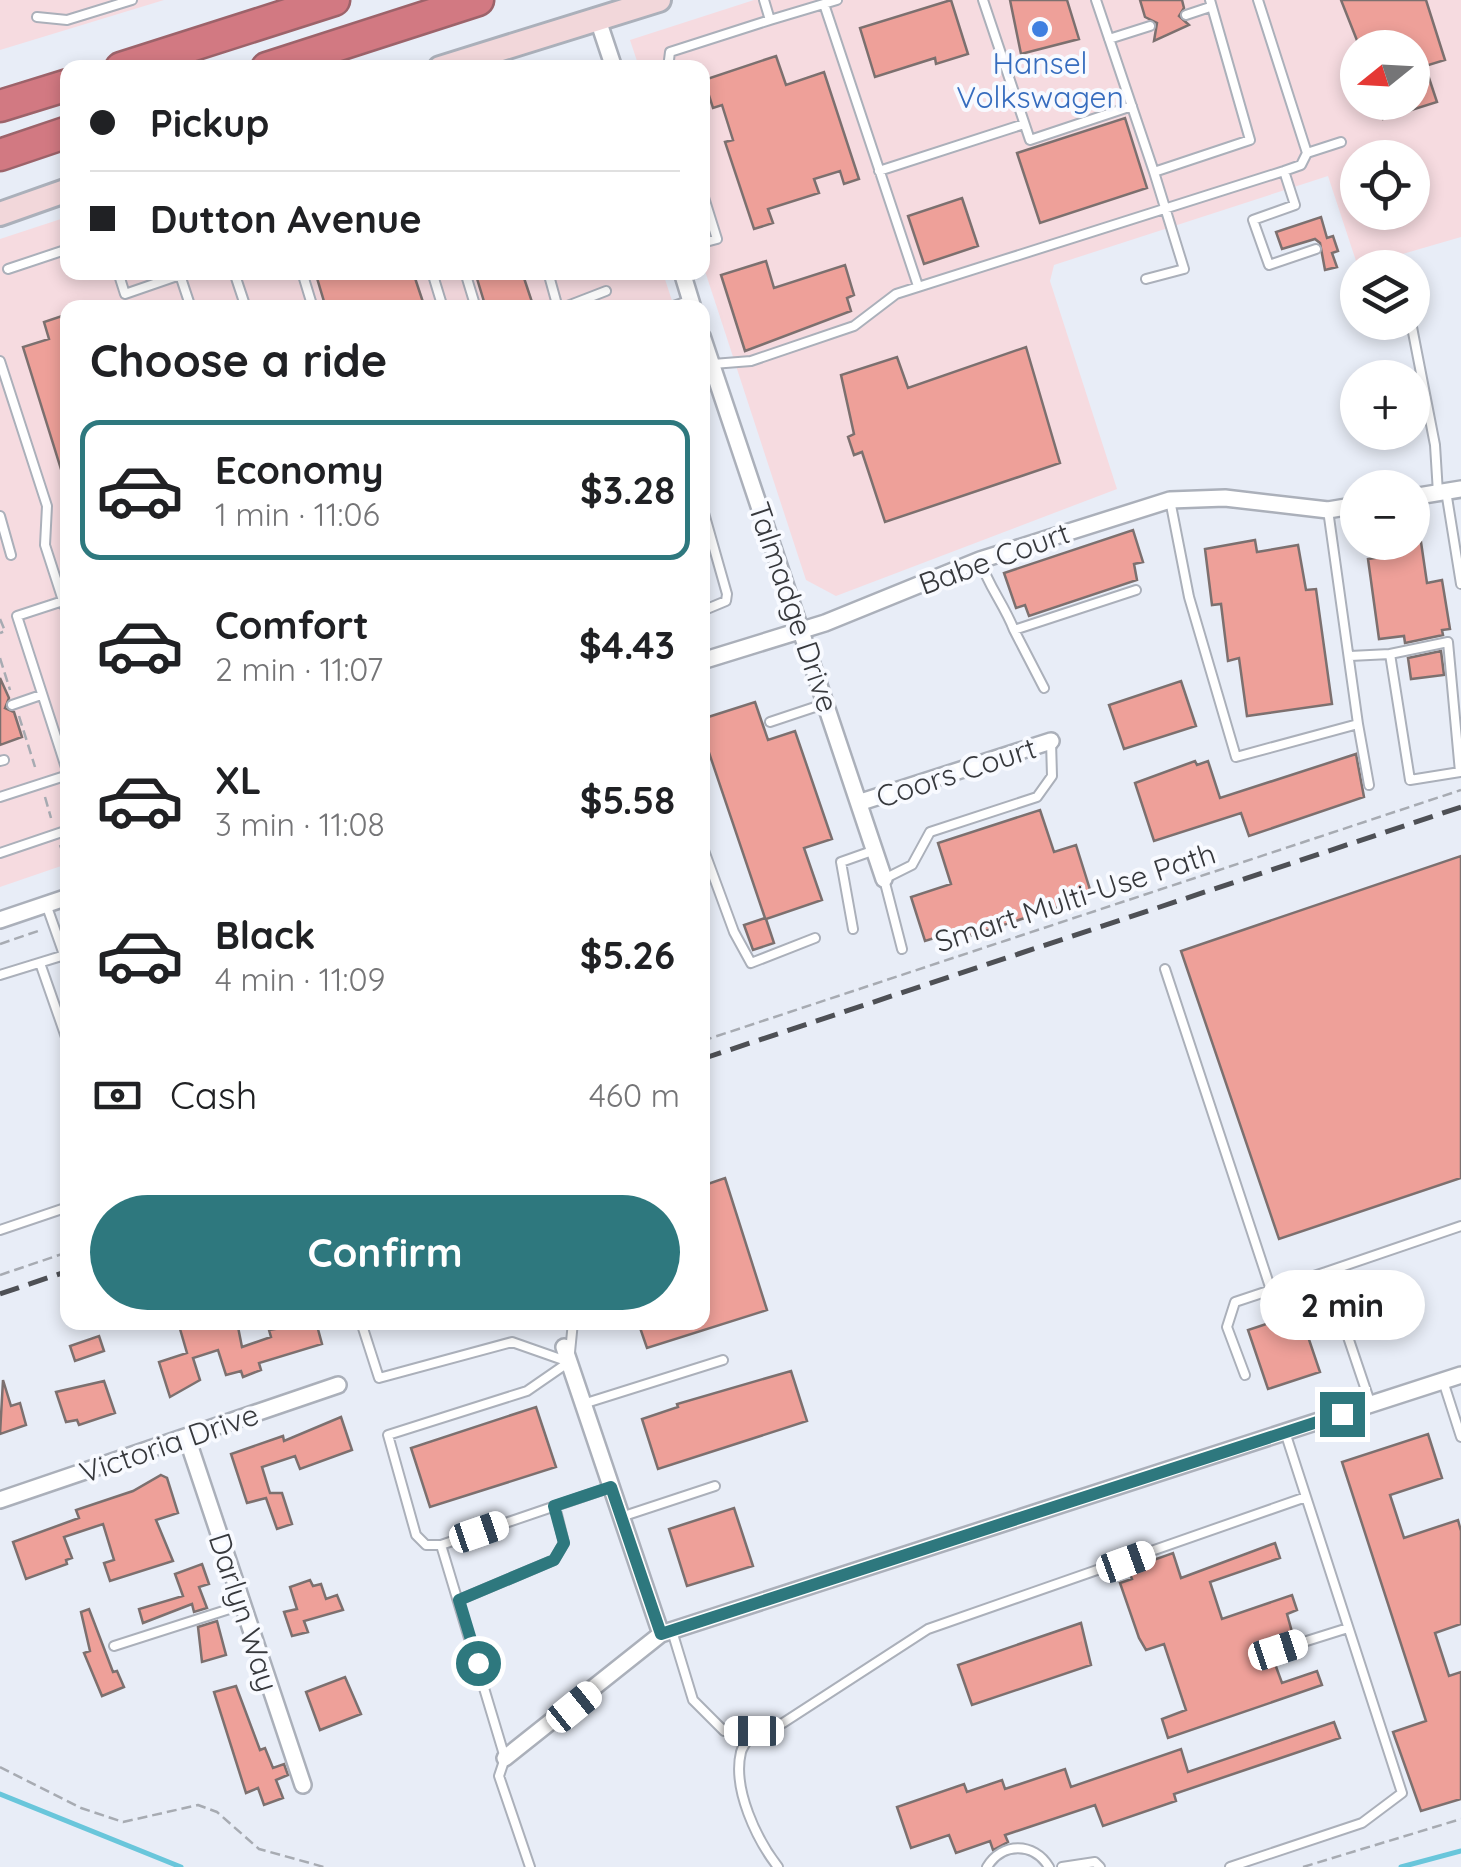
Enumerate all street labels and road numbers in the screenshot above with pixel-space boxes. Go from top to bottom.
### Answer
street label: Talmadge Drive [740,497,848,717]
street label: Babe Court [913,513,1075,603]
street label: Coors Court [871,728,1041,816]
street label: Smart Multi-Use Path [930,834,1220,960]
street label: Victoria Drive [75,1395,263,1491]
street label: Darlyn Way [201,1528,287,1696]

